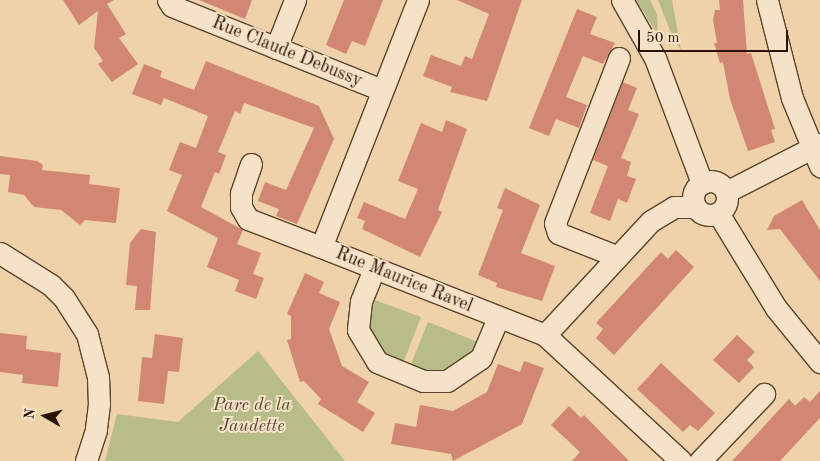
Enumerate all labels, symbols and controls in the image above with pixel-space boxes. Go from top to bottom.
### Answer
street label: Rue Claude Debussy [209,12,365,92]
scale bar [640,20,790,52]
text: 50 m [646,31,680,46]
street label: Rue Maurice Ravel [332,243,476,317]
north arrow [20,391,70,441]
park label: Parc de la Jaudette [213,395,291,438]
text: N [22,408,38,420]

